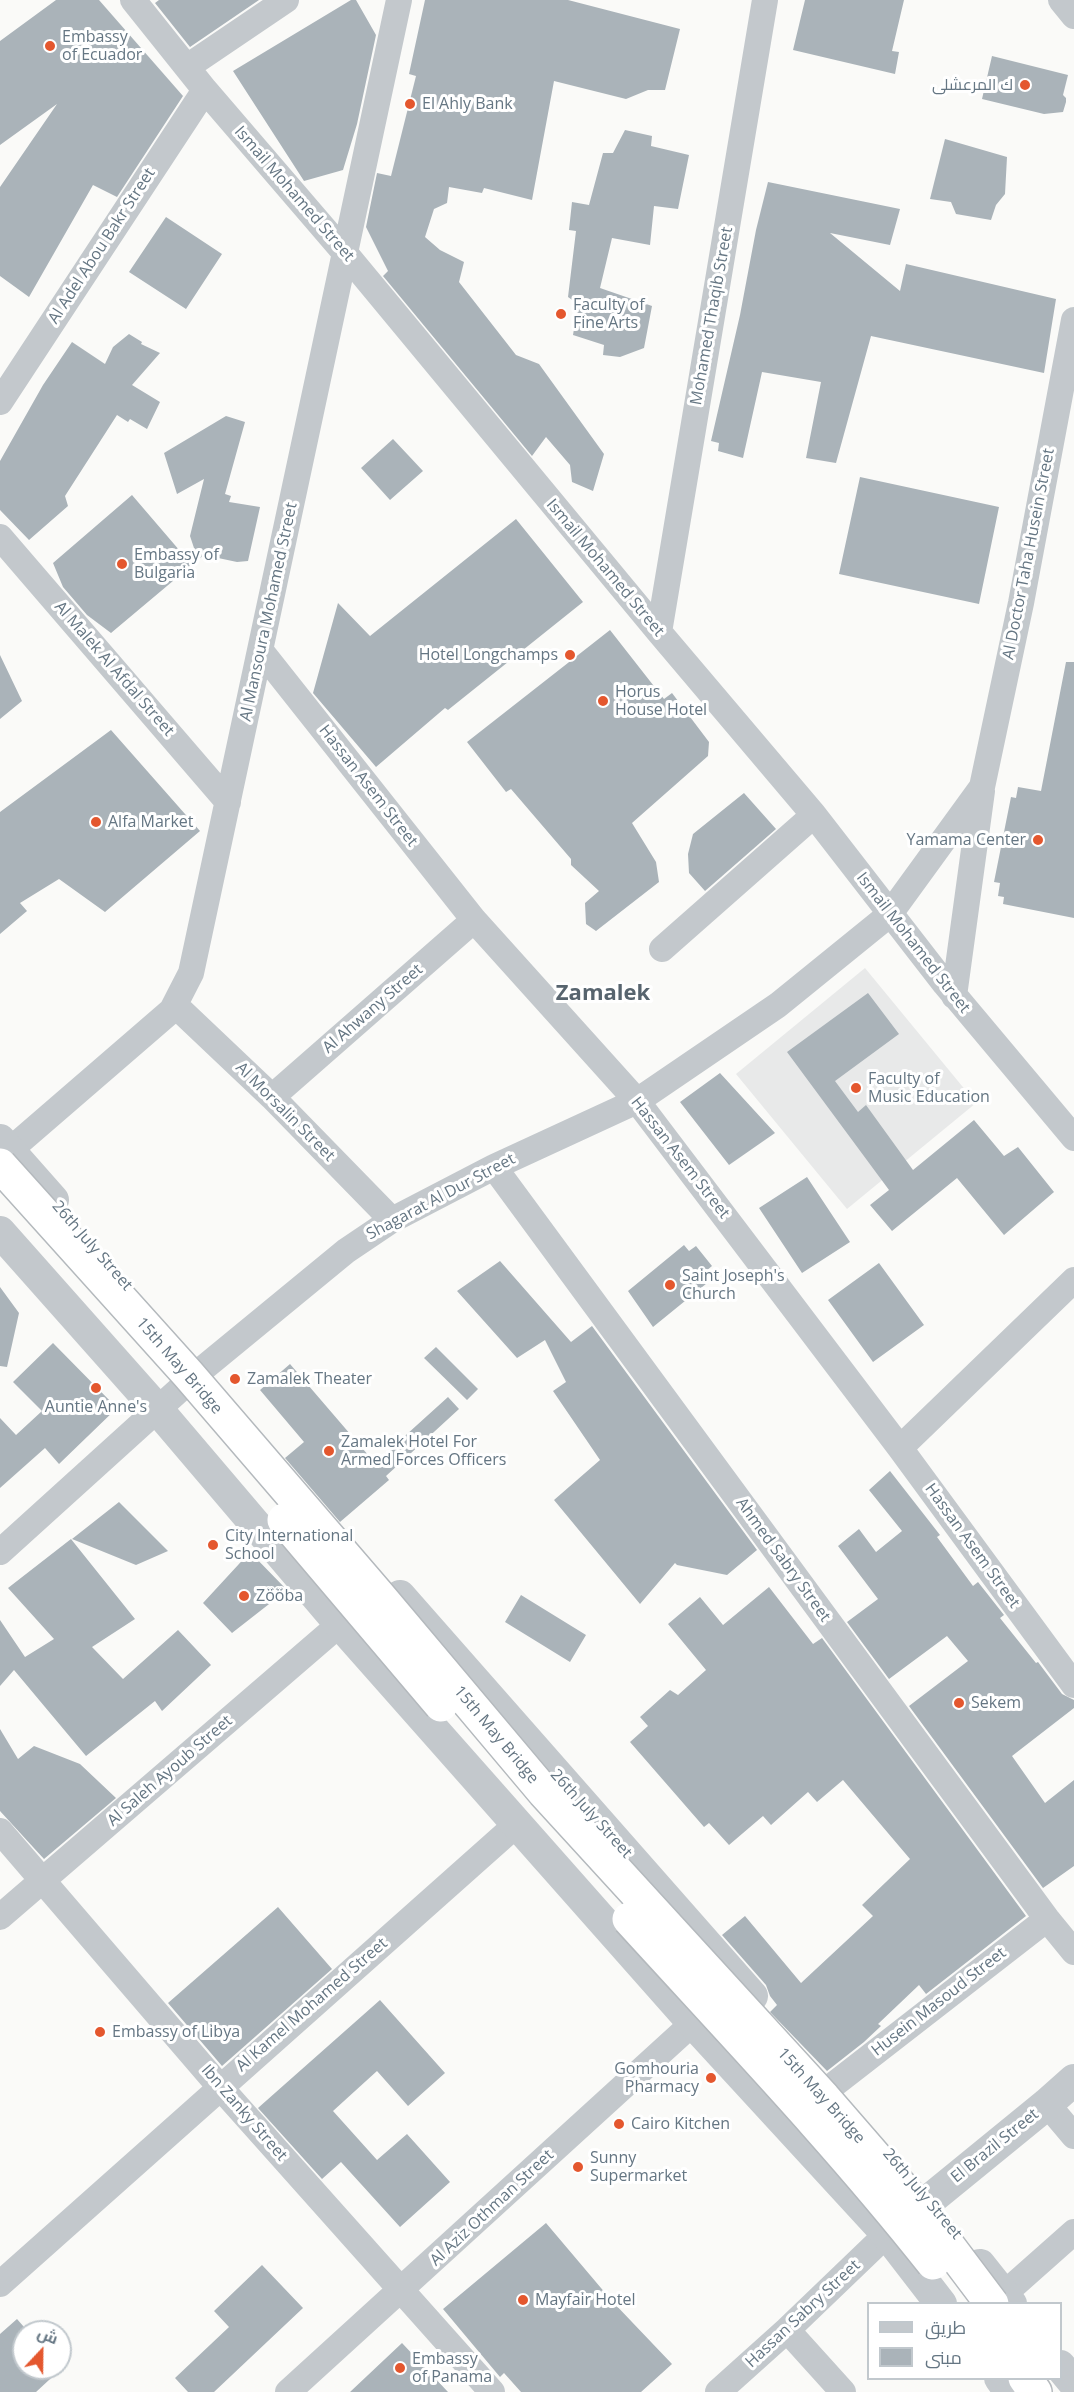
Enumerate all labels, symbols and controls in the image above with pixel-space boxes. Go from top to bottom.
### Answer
place label: Embassy of Ecuador [62,27,142,65]
marker: Embassy of Ecuador [43,39,57,53]
place label: ك المرعشلى [932,75,1013,95]
marker: ك المرعشلى [1018,78,1032,92]
place label: El Ahly Bank [422,94,513,114]
marker: El Ahly Bank [403,97,417,111]
street label: Ismail Mohamed Street [230,122,358,266]
street label: Al Adel Abou Bakr Street [44,164,160,328]
street label: Mohamed Thaqib Street [687,225,737,407]
place label: Faculty of Fine Arts [573,295,645,333]
marker: Faculty of Fine Arts [554,307,568,321]
street label: Al Doctor Taha Husein Street [999,447,1059,661]
street label: Ismail Mohamed Street [542,495,668,641]
street label: Al Mansoura Mohamed Street [236,501,302,723]
place label: Embassy of Bulgaria [134,545,219,583]
marker: Embassy of Bulgaria [115,557,129,571]
street label: Al Malek Al Afdal Street [50,598,178,740]
place label: Hotel Longchamps [419,645,558,665]
marker: Hotel Longchamps [563,648,577,662]
place label: Horus House Hotel [615,682,707,720]
marker: Horus House Hotel [596,694,610,708]
street label: Hassan Asem Street [315,721,421,851]
place label: Alfa Market [108,812,194,832]
marker: Alfa Market [89,815,103,829]
place label: Yamama Center [906,830,1026,850]
marker: Yamama Center [1031,833,1045,847]
street label: Ismail Mohamed Street [852,869,974,1017]
street label: Al Ahwany Street [319,960,427,1058]
district label: Zamalek [556,981,650,1007]
street label: Al Morsalin Street [232,1059,338,1165]
place label: Faculty of Music Education [868,1069,990,1107]
marker: Faculty of Music Education [849,1081,863,1095]
street label: Hassan Asem Street [627,1093,733,1223]
street label: Shagarat Al Dur Street [363,1150,519,1244]
street label: 26th July Street [48,1197,136,1295]
place label: Saint Joseph's Church [682,1266,785,1304]
marker: Saint Joseph's Church [663,1278,677,1292]
street label: 15th May Bridge [132,1314,226,1418]
place label: Zamalek Theater [247,1369,372,1389]
marker: Zamalek Theater [228,1372,242,1386]
marker: Auntie Anne's [89,1381,103,1395]
place label: Auntie Anne's [45,1397,147,1417]
place label: Zamalek Hotel For Armed Forces Officers [341,1432,506,1470]
marker: Zamalek Hotel For Armed Forces Officers [322,1444,336,1458]
street label: Hassan Asem Street [920,1480,1024,1612]
street label: Ahmed Sabry Street [732,1494,834,1626]
place label: City International School [225,1526,353,1564]
marker: City International School [206,1538,220,1552]
place label: Zööba [256,1586,303,1606]
marker: Zööba [237,1589,251,1603]
street label: 15th May Bridge [450,1682,542,1788]
place label: Sekem [971,1693,1021,1713]
marker: Sekem [952,1696,966,1710]
street label: Al Saleh Ayoub Street [104,1712,236,1830]
street label: 26th July Street [546,1766,636,1862]
street label: Al Kamel Mohamed Street [232,1934,392,2076]
street label: Husein Masoud Street [868,1944,1010,2060]
place label: Embassy of Libya [112,2022,240,2042]
marker: Embassy of Libya [93,2025,107,2039]
street label: 15th May Bridge [773,2044,869,2148]
place label: Gomhouria Pharmacy [614,2059,699,2097]
street label: Ibn Zanky Street [197,2061,291,2165]
marker: Gomhouria Pharmacy [704,2071,718,2085]
street label: El Brazil Street [947,2105,1043,2187]
place label: Cairo Kitchen [631,2114,730,2134]
marker: Cairo Kitchen [612,2117,626,2131]
street label: 26th July Street [878,2145,966,2243]
street label: Al Aziz Othman Street [426,2146,558,2270]
place label: Sunny Supermarket [590,2148,687,2186]
marker: Sunny Supermarket [571,2160,585,2174]
street label: Hassan Sabry Street [742,2256,864,2372]
place label: Mayfair Hotel [535,2290,635,2310]
marker: Mayfair Hotel [516,2293,530,2307]
legend [867,2302,1062,2380]
text: طريق [925,2315,966,2339]
north arrow [12,2320,72,2380]
text: ش [34,2321,62,2349]
text: مبنى [925,2345,962,2369]
place label: Embassy of Panama [412,2349,492,2387]
marker: Embassy of Panama [393,2361,407,2375]

